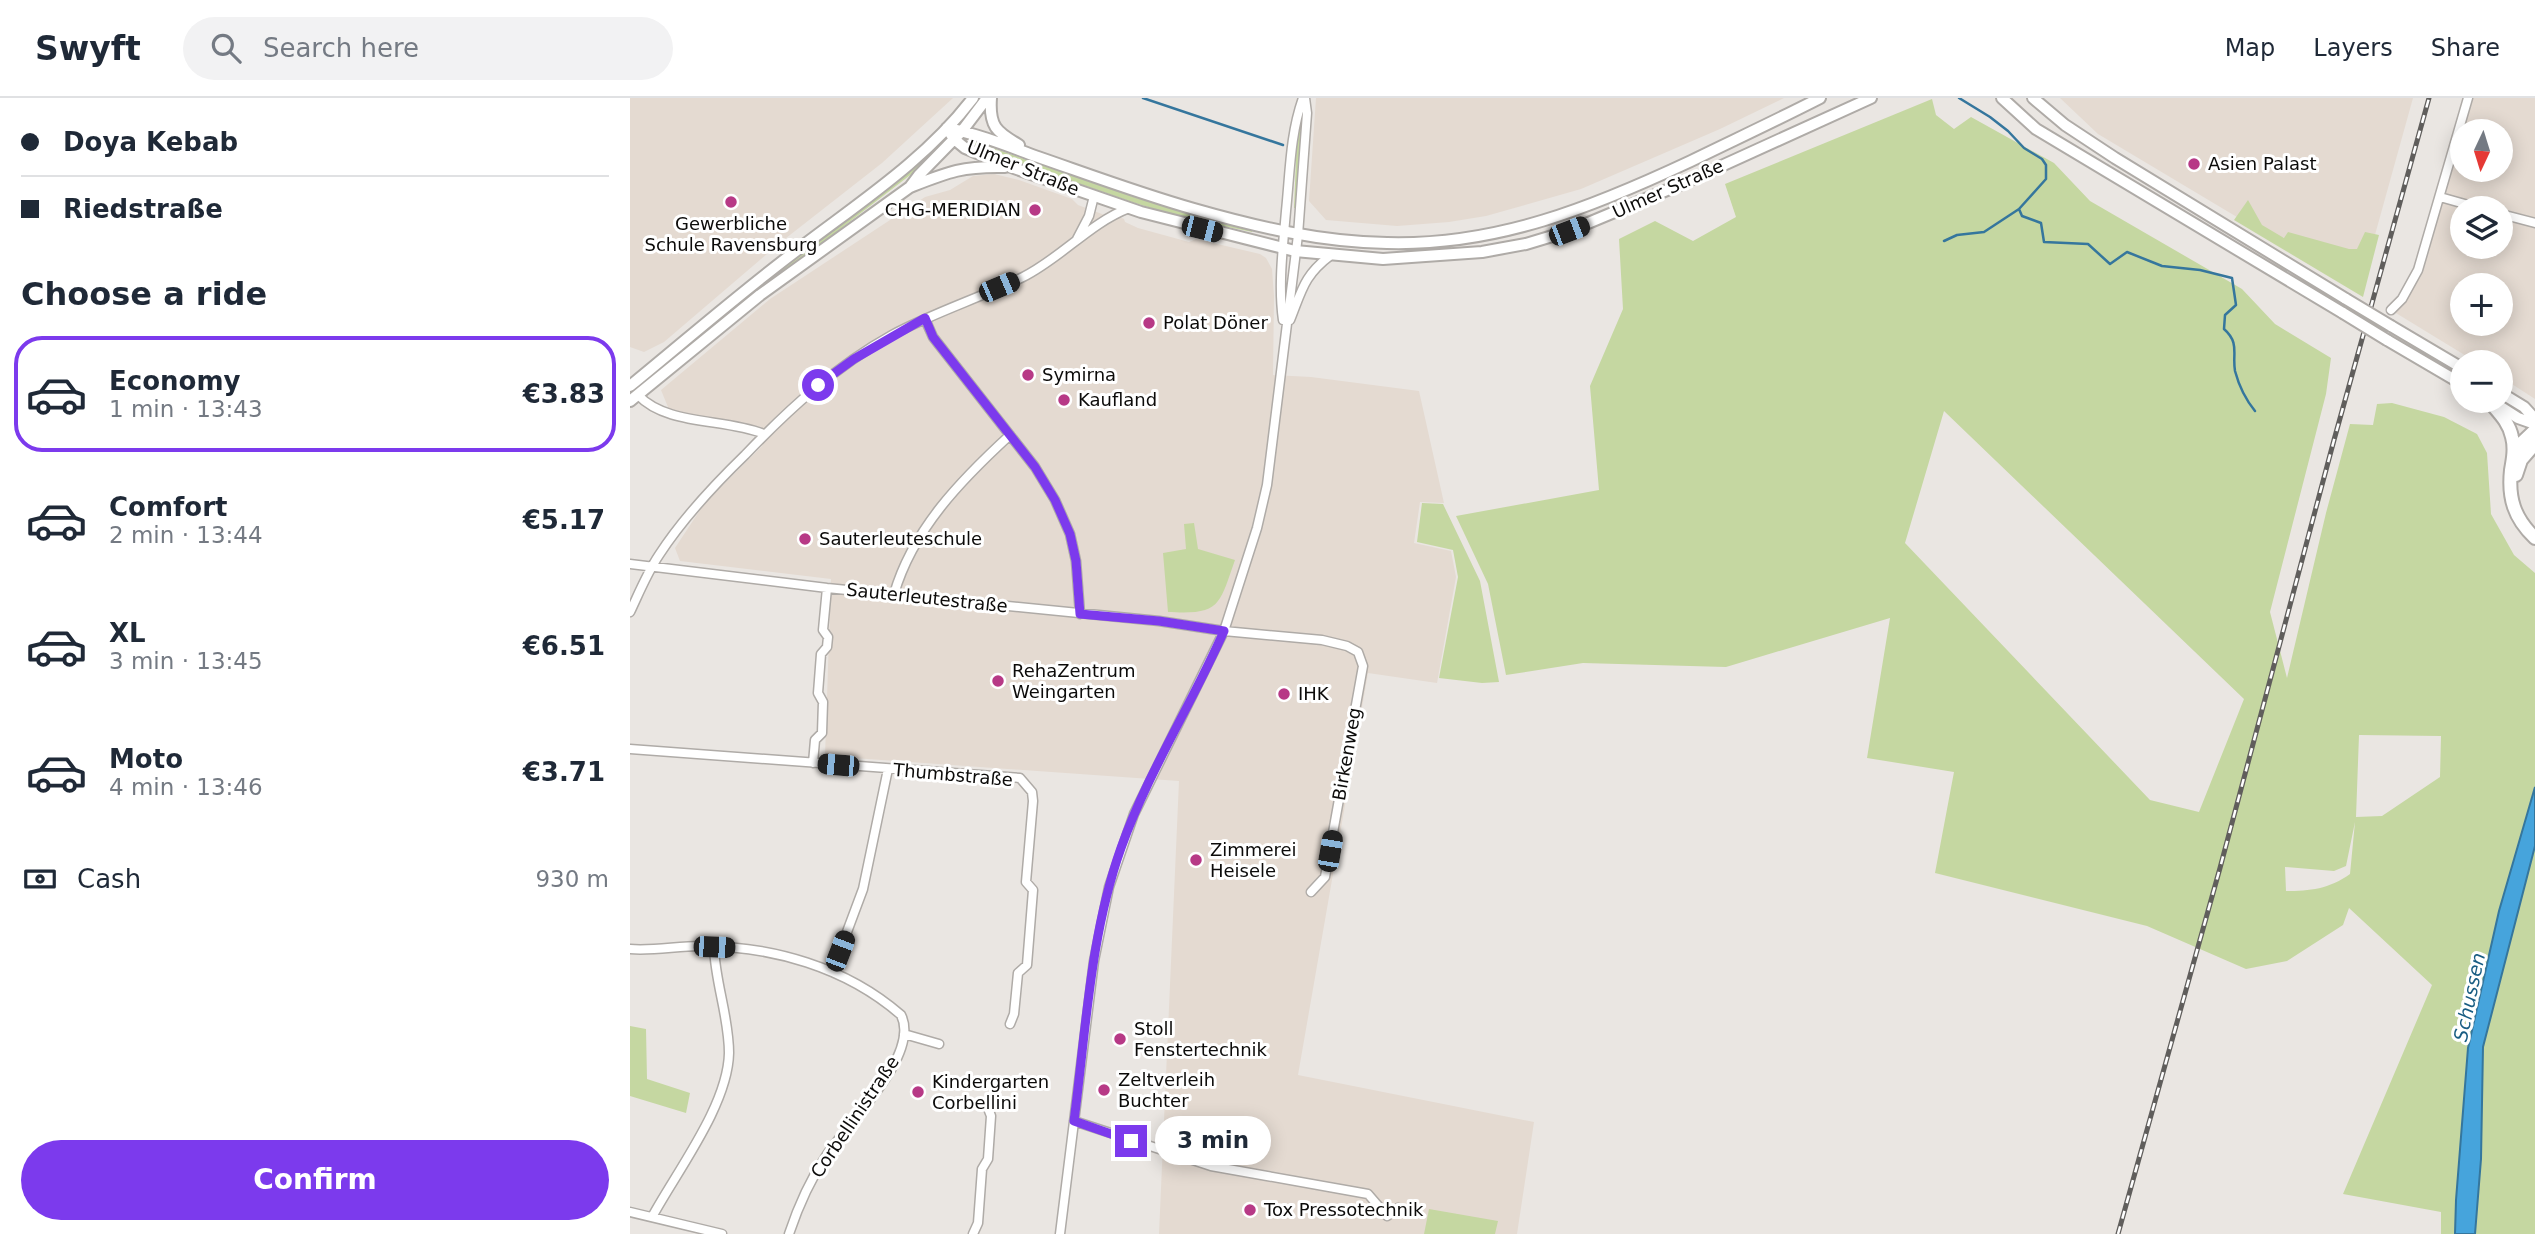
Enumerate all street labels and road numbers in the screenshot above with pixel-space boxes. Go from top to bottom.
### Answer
street label: Ulmer Straße [964,135,1082,200]
street label: Ulmer Straße [1609,155,1727,222]
street label: Sauterleutestraße [845,579,1009,616]
street label: Birkenweg [1328,706,1365,802]
street label: Thumbstraße [891,759,1014,790]
street label: Corbellinistraße [806,1052,903,1182]

